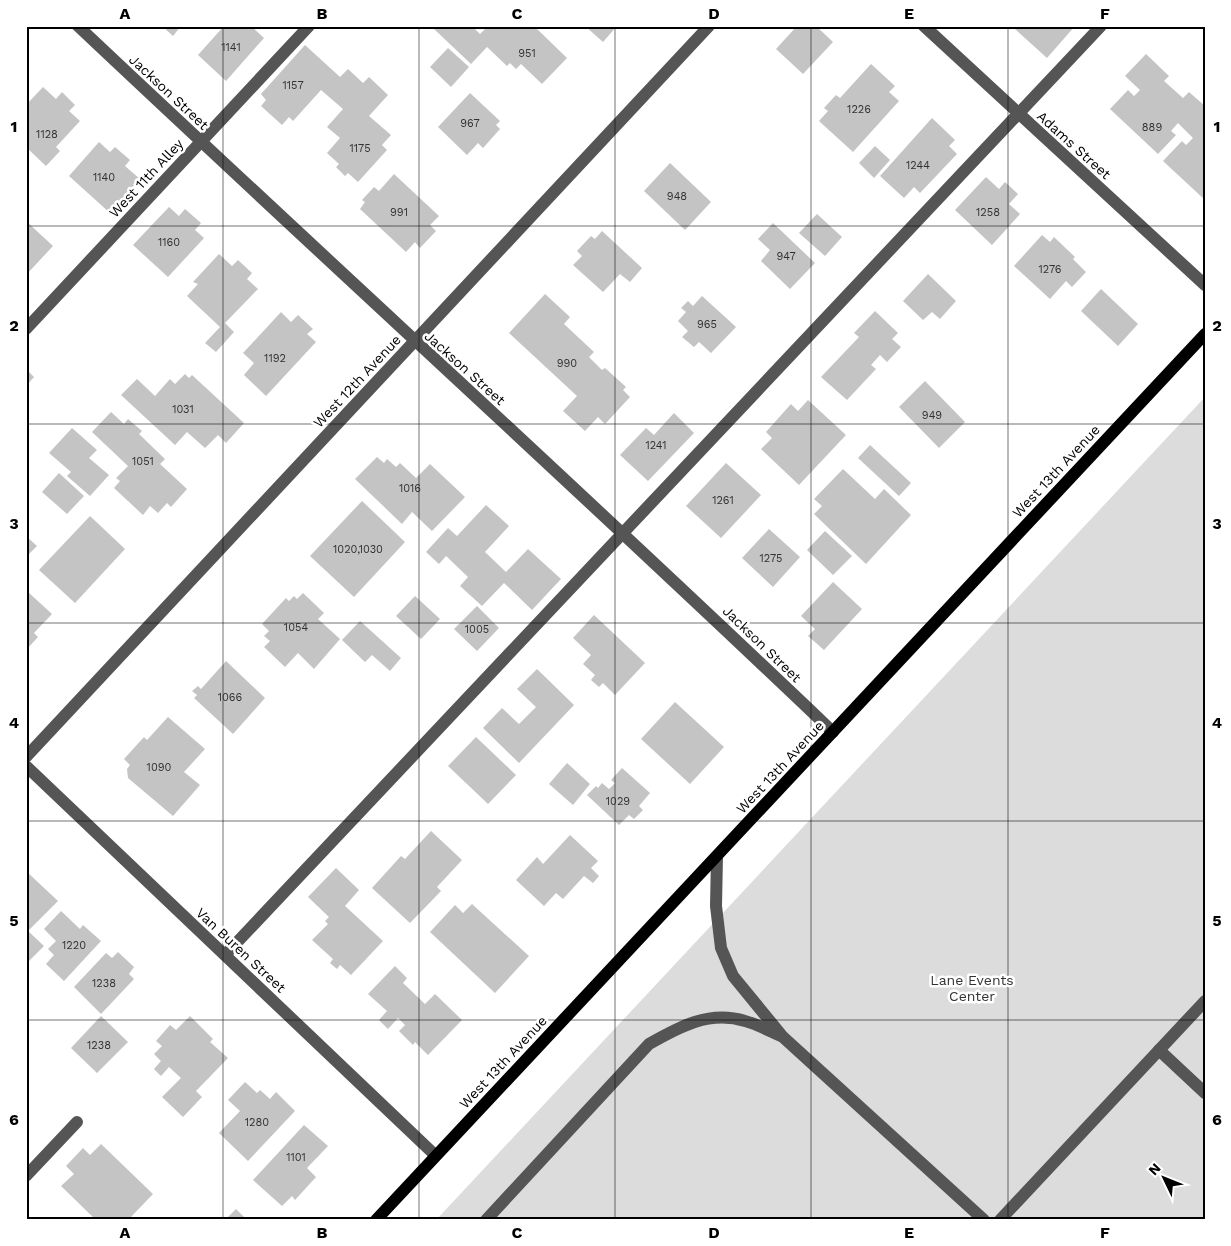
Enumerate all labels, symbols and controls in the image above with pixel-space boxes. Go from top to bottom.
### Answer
text: A [120,4,131,23]
text: B [317,4,328,23]
text: C [512,4,523,23]
text: D [708,4,720,23]
text: E [904,4,914,23]
text: F [1100,4,1110,23]
house number: 1141 [221,41,241,54]
house number: 951 [518,47,536,60]
street label: Jackson Street [126,51,212,133]
house number: 1157 [282,79,304,92]
house number: 1226 [847,103,871,116]
street label: Adams Street [1034,108,1114,182]
text: 1 [11,117,17,136]
house number: 967 [460,117,480,130]
text: 1 [1214,117,1220,136]
house number: 889 [1142,121,1162,134]
house number: 1128 [36,128,58,141]
street label: West 11th Alley [106,135,187,220]
house number: 1175 [349,142,371,155]
house number: 1244 [906,159,930,172]
house number: 1140 [93,171,115,184]
house number: 948 [667,190,687,203]
house number: 991 [390,206,408,219]
house number: 1258 [976,206,1000,219]
house number: 1160 [158,236,180,249]
house number: 947 [776,250,796,263]
house number: 1276 [1038,263,1062,276]
text: 2 [9,316,19,335]
text: 2 [1212,316,1222,335]
house number: 965 [697,318,717,331]
street label: Jackson Street [422,328,509,408]
street label: West 12th Avenue [310,331,404,431]
house number: 1192 [264,352,286,365]
house number: 990 [557,357,577,370]
house number: 1031 [172,403,194,416]
house number: 949 [922,409,942,422]
street label: West 13th Avenue [1009,421,1103,521]
house number: 1241 [645,439,667,452]
house number: 1051 [132,455,154,468]
house number: 1016 [399,482,421,495]
house number: 1261 [712,494,734,507]
text: 3 [9,514,19,533]
text: 3 [1212,514,1222,533]
house number: 1020,1030 [333,543,383,556]
house number: 1275 [759,552,783,565]
street label: Jackson Street [720,603,805,685]
house number: 1054 [284,621,308,634]
house number: 1005 [465,623,489,636]
house number: 1066 [218,691,243,704]
text: 4 [9,713,19,732]
text: 4 [1212,713,1222,732]
street label: West 13th Avenue [733,717,827,817]
house number: 1090 [147,761,172,774]
house number: 1029 [606,795,630,808]
street label: Van Buren Street [193,904,289,996]
text: 5 [9,911,19,930]
text: 5 [1212,911,1222,930]
house number: 1220 [62,939,86,952]
park label: Lane Events Center [930,972,1014,1004]
house number: 1238 [92,977,116,990]
street label: West 13th Avenue [456,1012,550,1112]
house number: 1238 [87,1039,111,1052]
text: 6 [9,1110,19,1129]
text: 6 [1212,1110,1222,1129]
house number: 1280 [245,1116,269,1129]
house number: 1101 [286,1151,306,1164]
north arrow [1138,1154,1188,1204]
text: N [1145,1160,1164,1178]
text: A [120,1223,131,1242]
text: B [317,1223,328,1242]
text: C [512,1223,523,1242]
text: D [708,1223,720,1242]
text: E [904,1223,914,1242]
text: F [1100,1223,1110,1242]

